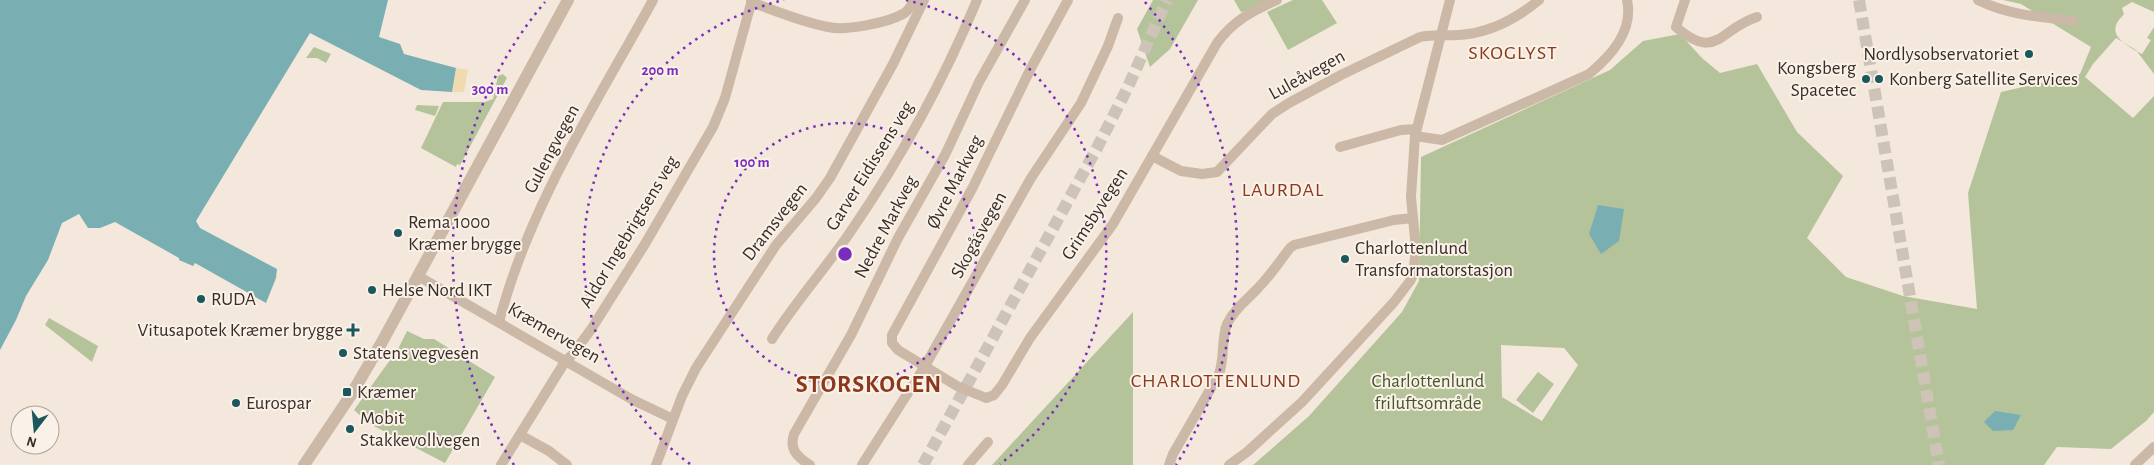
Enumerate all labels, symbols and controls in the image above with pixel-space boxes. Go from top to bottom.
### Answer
district label: SKOGLYST [1468,43,1558,63]
place label: Nordlysobservatoriet [1863,45,2019,64]
street label: Luleåvegen [1266,46,1348,104]
marker: Nordlysobservatoriet [2023,48,2035,60]
place label: Kongsberg Spacetec [1777,59,1857,100]
text: 200 m [641,63,679,78]
place label: Konberg Satellite Services [1889,70,2078,89]
marker: Kongsberg Spacetec [1860,73,1872,85]
marker: Konberg Satellite Services [1873,73,1885,85]
text: 300 m [472,82,508,97]
street label: Garver Eidissens veg [823,97,918,234]
street label: Gulengvegen [521,102,583,196]
street label: Øvre Markveg [923,132,987,232]
street label: Aldor Ingebrigtsens veg [576,152,682,311]
text: 100 m [734,155,770,170]
street label: Grimsbyvegen [1058,164,1132,264]
street label: Nedre Markveg [851,172,921,281]
street label: Dramsvegen [739,179,811,265]
district label: LAURDAL [1242,180,1324,200]
street label: Skogåsvegen [948,189,1010,281]
place label: Rema 1000 Kræmer brygge [408,213,521,254]
marker: Rema 1000 Kræmer brygge [392,227,404,239]
place label: Charlottenlund Transformatorstasjon [1355,239,1513,280]
centre of rings [836,245,854,263]
marker: Charlottenlund Transformatorstasjon [1339,253,1351,265]
place label: Helse Nord IKT [382,281,492,300]
marker: Helse Nord IKT [366,284,378,296]
place label: RUDA [211,290,256,309]
marker: RUDA [195,293,207,305]
street label: Kræmervegen [504,299,604,367]
place label: Vitusapotek Kræmer brygge [138,321,343,340]
marker: Vitusapotek Kræmer brygge [347,324,359,336]
place label: Statens vegvesen [353,344,479,363]
marker: Statens vegvesen [337,347,349,359]
district label: CHARLOTTENLUND [1131,371,1301,391]
park label: Charlottenlund friluftsområde [1372,372,1485,413]
district label: STORSKOGEN [796,373,942,397]
place label: Kræmer [357,383,416,402]
marker: Kræmer [341,386,353,398]
place label: Eurospar [246,394,311,413]
marker: Eurospar [230,397,242,409]
north arrow [10,405,60,455]
place label: Mobit Stakkevollvegen [360,409,480,450]
marker: Mobit Stakkevollvegen [344,423,356,435]
text: N [25,433,38,450]

